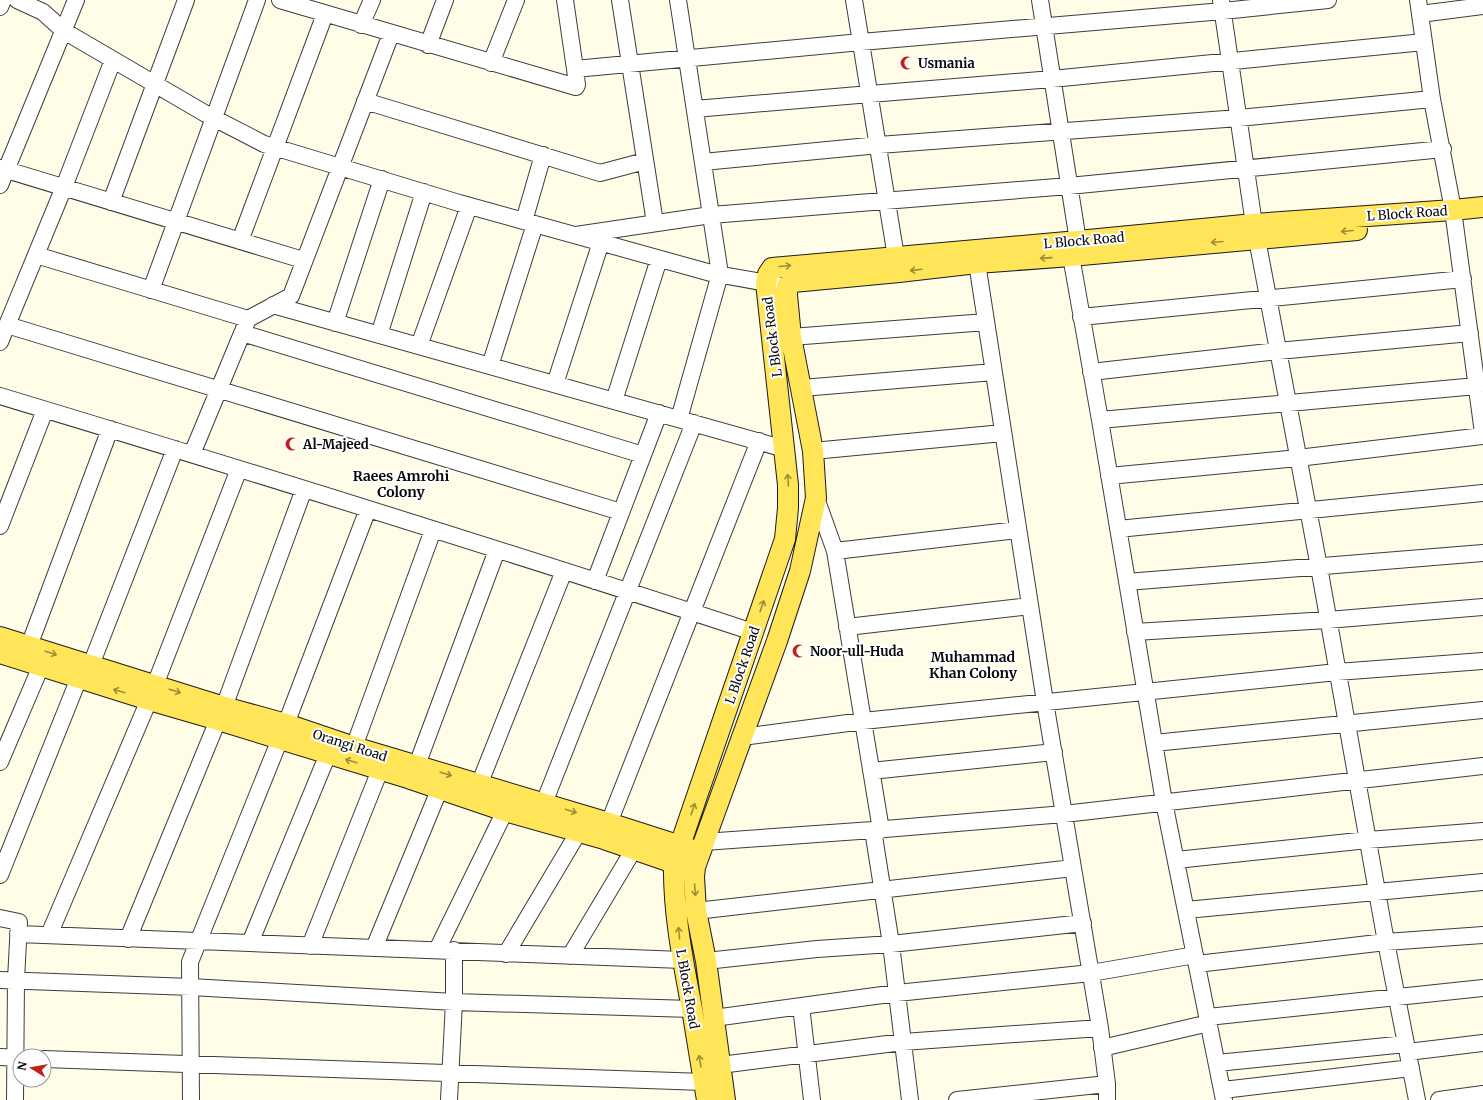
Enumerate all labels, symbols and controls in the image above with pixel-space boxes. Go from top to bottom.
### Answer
mosque icon: Usmania [899,55,915,71]
place label: Usmania [918,55,975,72]
street label: L Block Road [1366,202,1448,225]
street label: L Block Road [1043,228,1125,252]
one-way arrow [1340,228,1353,235]
one-way arrow [1211,239,1224,246]
one-way arrow [1040,255,1053,262]
one-way arrow [778,262,791,269]
one-way arrow [910,267,923,274]
street label: L Block Road [759,296,786,378]
mosque icon: Al-Majeed [284,436,300,452]
place label: Al-Majeed [302,436,369,453]
district label: Raees Amrohi Colony [353,467,449,501]
one-way arrow [784,474,791,487]
one-way arrow [759,600,766,613]
street label: L Block Road [721,624,764,706]
mosque icon: Noor-ull-Huda [791,643,807,659]
place label: Noor-ull-Huda [810,643,904,660]
district label: Muhammad Khan Colony [929,648,1018,682]
one-way arrow [44,650,57,657]
one-way arrow [113,687,126,694]
one-way arrow [168,688,181,695]
street label: Orangi Road [310,725,389,766]
one-way arrow [344,757,357,764]
one-way arrow [440,771,453,778]
one-way arrow [690,802,697,815]
one-way arrow [564,808,577,815]
one-way arrow [691,883,699,896]
one-way arrow [676,927,683,940]
street label: L Block Road [672,948,703,1031]
north arrow [12,1048,52,1088]
one-way arrow [696,1055,704,1068]
text: N [14,1060,30,1072]

